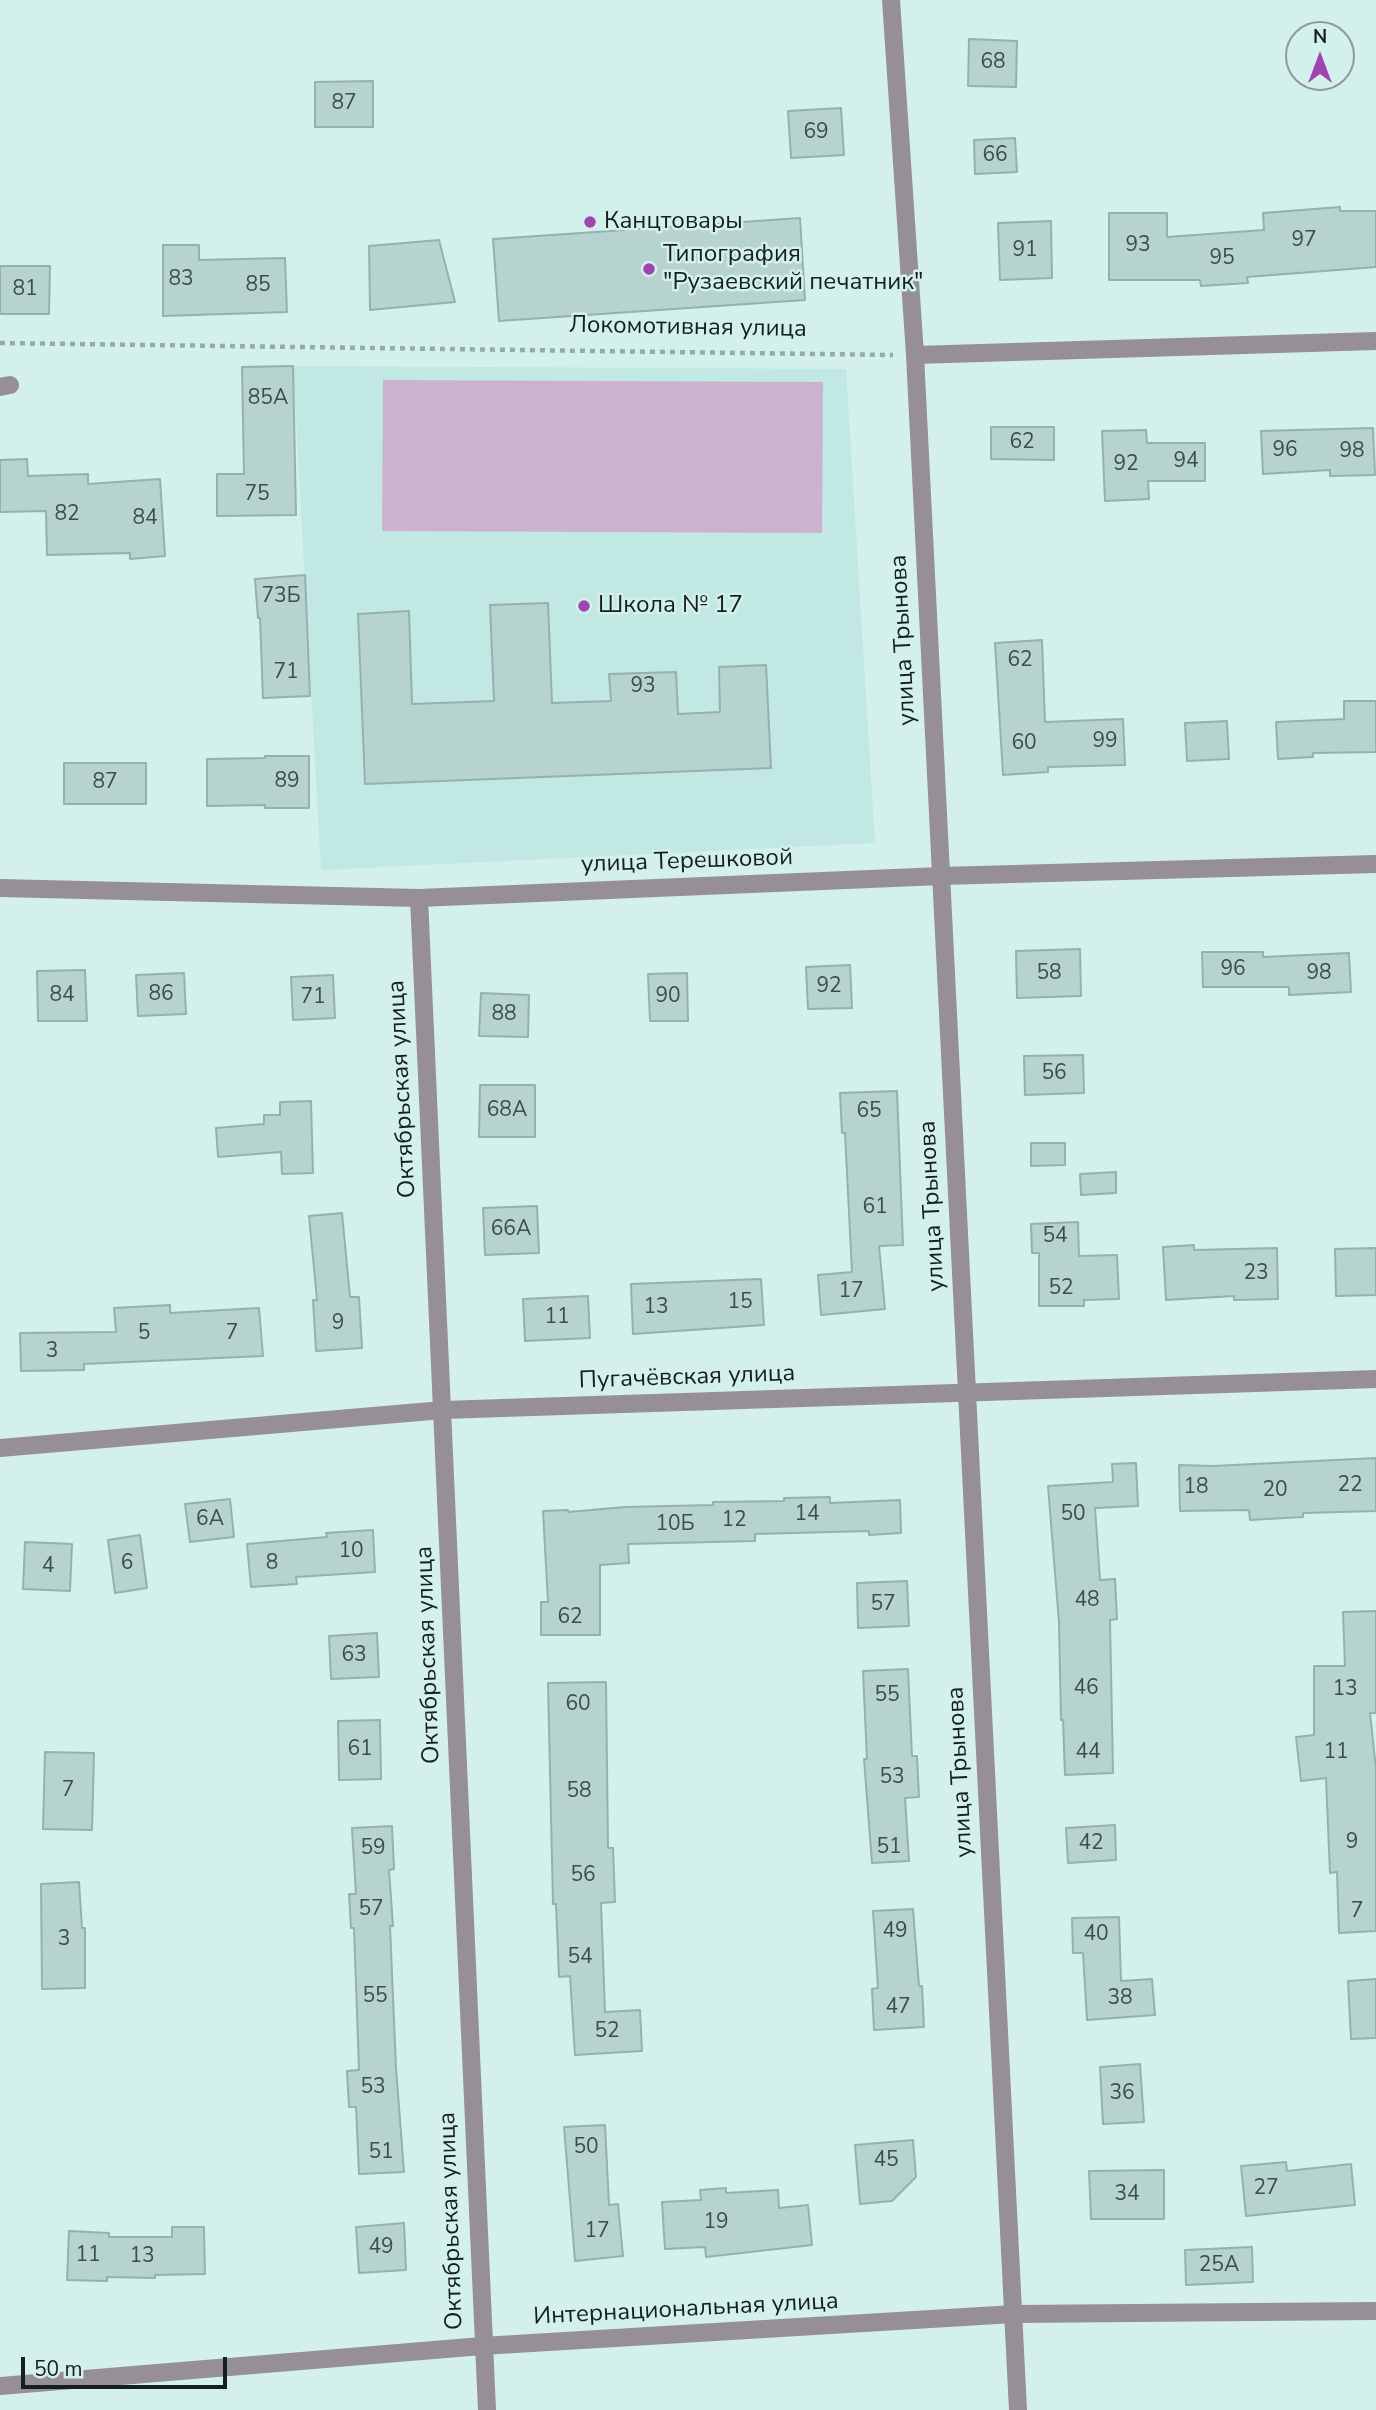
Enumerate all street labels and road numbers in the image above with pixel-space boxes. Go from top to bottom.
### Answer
street label: Локомотивная улица [569,312,807,344]
street label: улица Трынова [885,554,923,726]
street label: улица Терешковой [581,844,793,880]
street label: Октябрьская улица [383,979,423,1199]
street label: улица Трынова [914,1120,952,1292]
street label: Пугачёвская улица [578,1360,796,1396]
street label: Октябрьская улица [411,1545,447,1765]
street label: улица Трынова [942,1686,980,1858]
street label: Октябрьская улица [434,2111,470,2331]
street label: Интернациональная улица [533,2288,839,2332]

